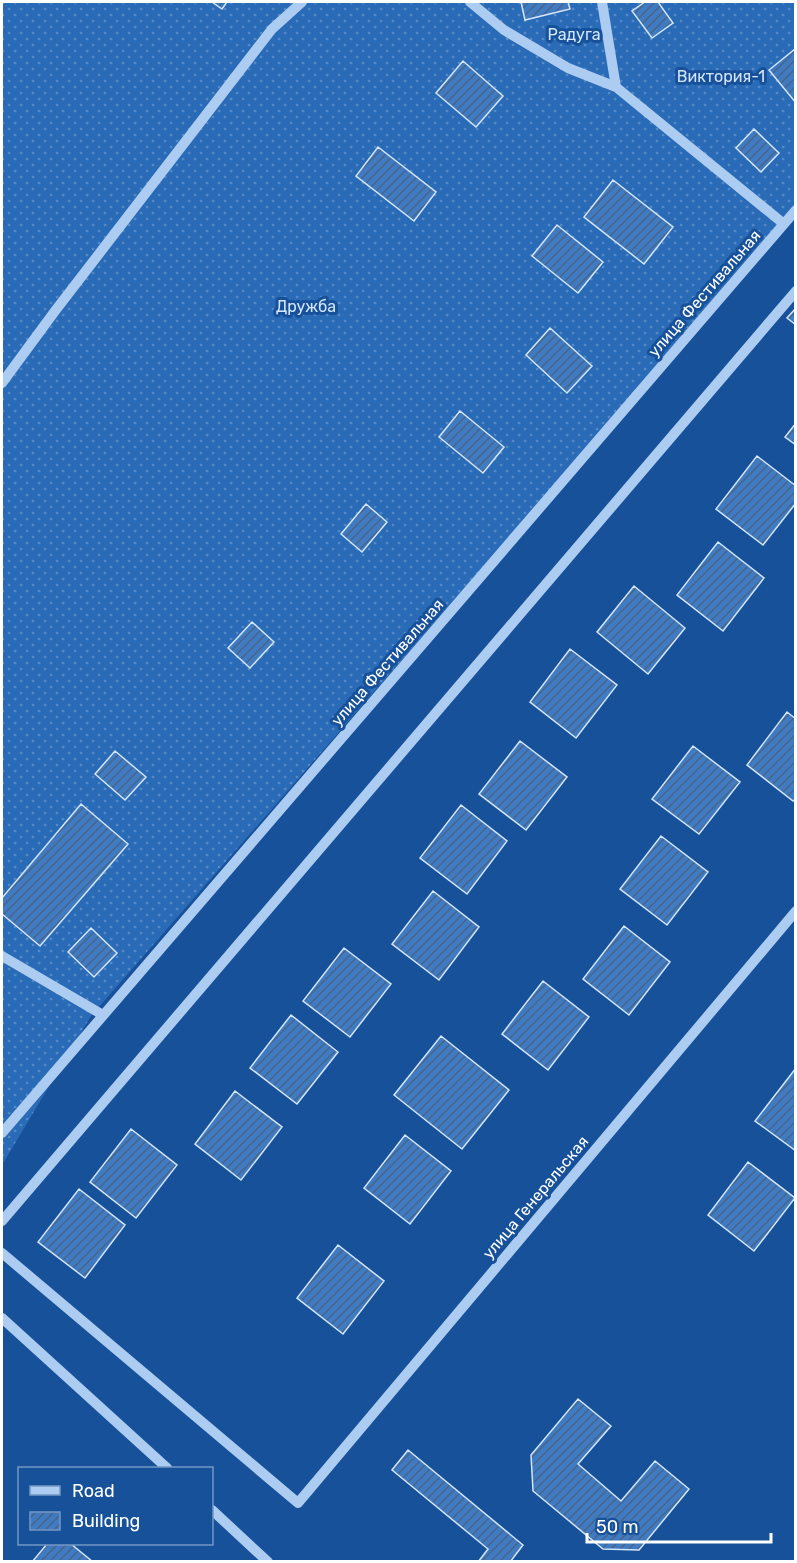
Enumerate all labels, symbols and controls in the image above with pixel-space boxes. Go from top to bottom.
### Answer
park label: Радуга [547,25,601,44]
park label: Виктория-1 [677,67,765,86]
street label: улица Фестивальная [644,226,765,361]
park label: Дружба [276,297,336,316]
street label: улица Фестивальная [327,595,448,730]
street label: улица Генеральская [478,1132,592,1263]
legend [18,1467,213,1545]
text: Road [72,1480,115,1502]
scale bar [587,1506,772,1544]
text: Building [72,1510,140,1532]
text: 50 m [596,1516,639,1538]

